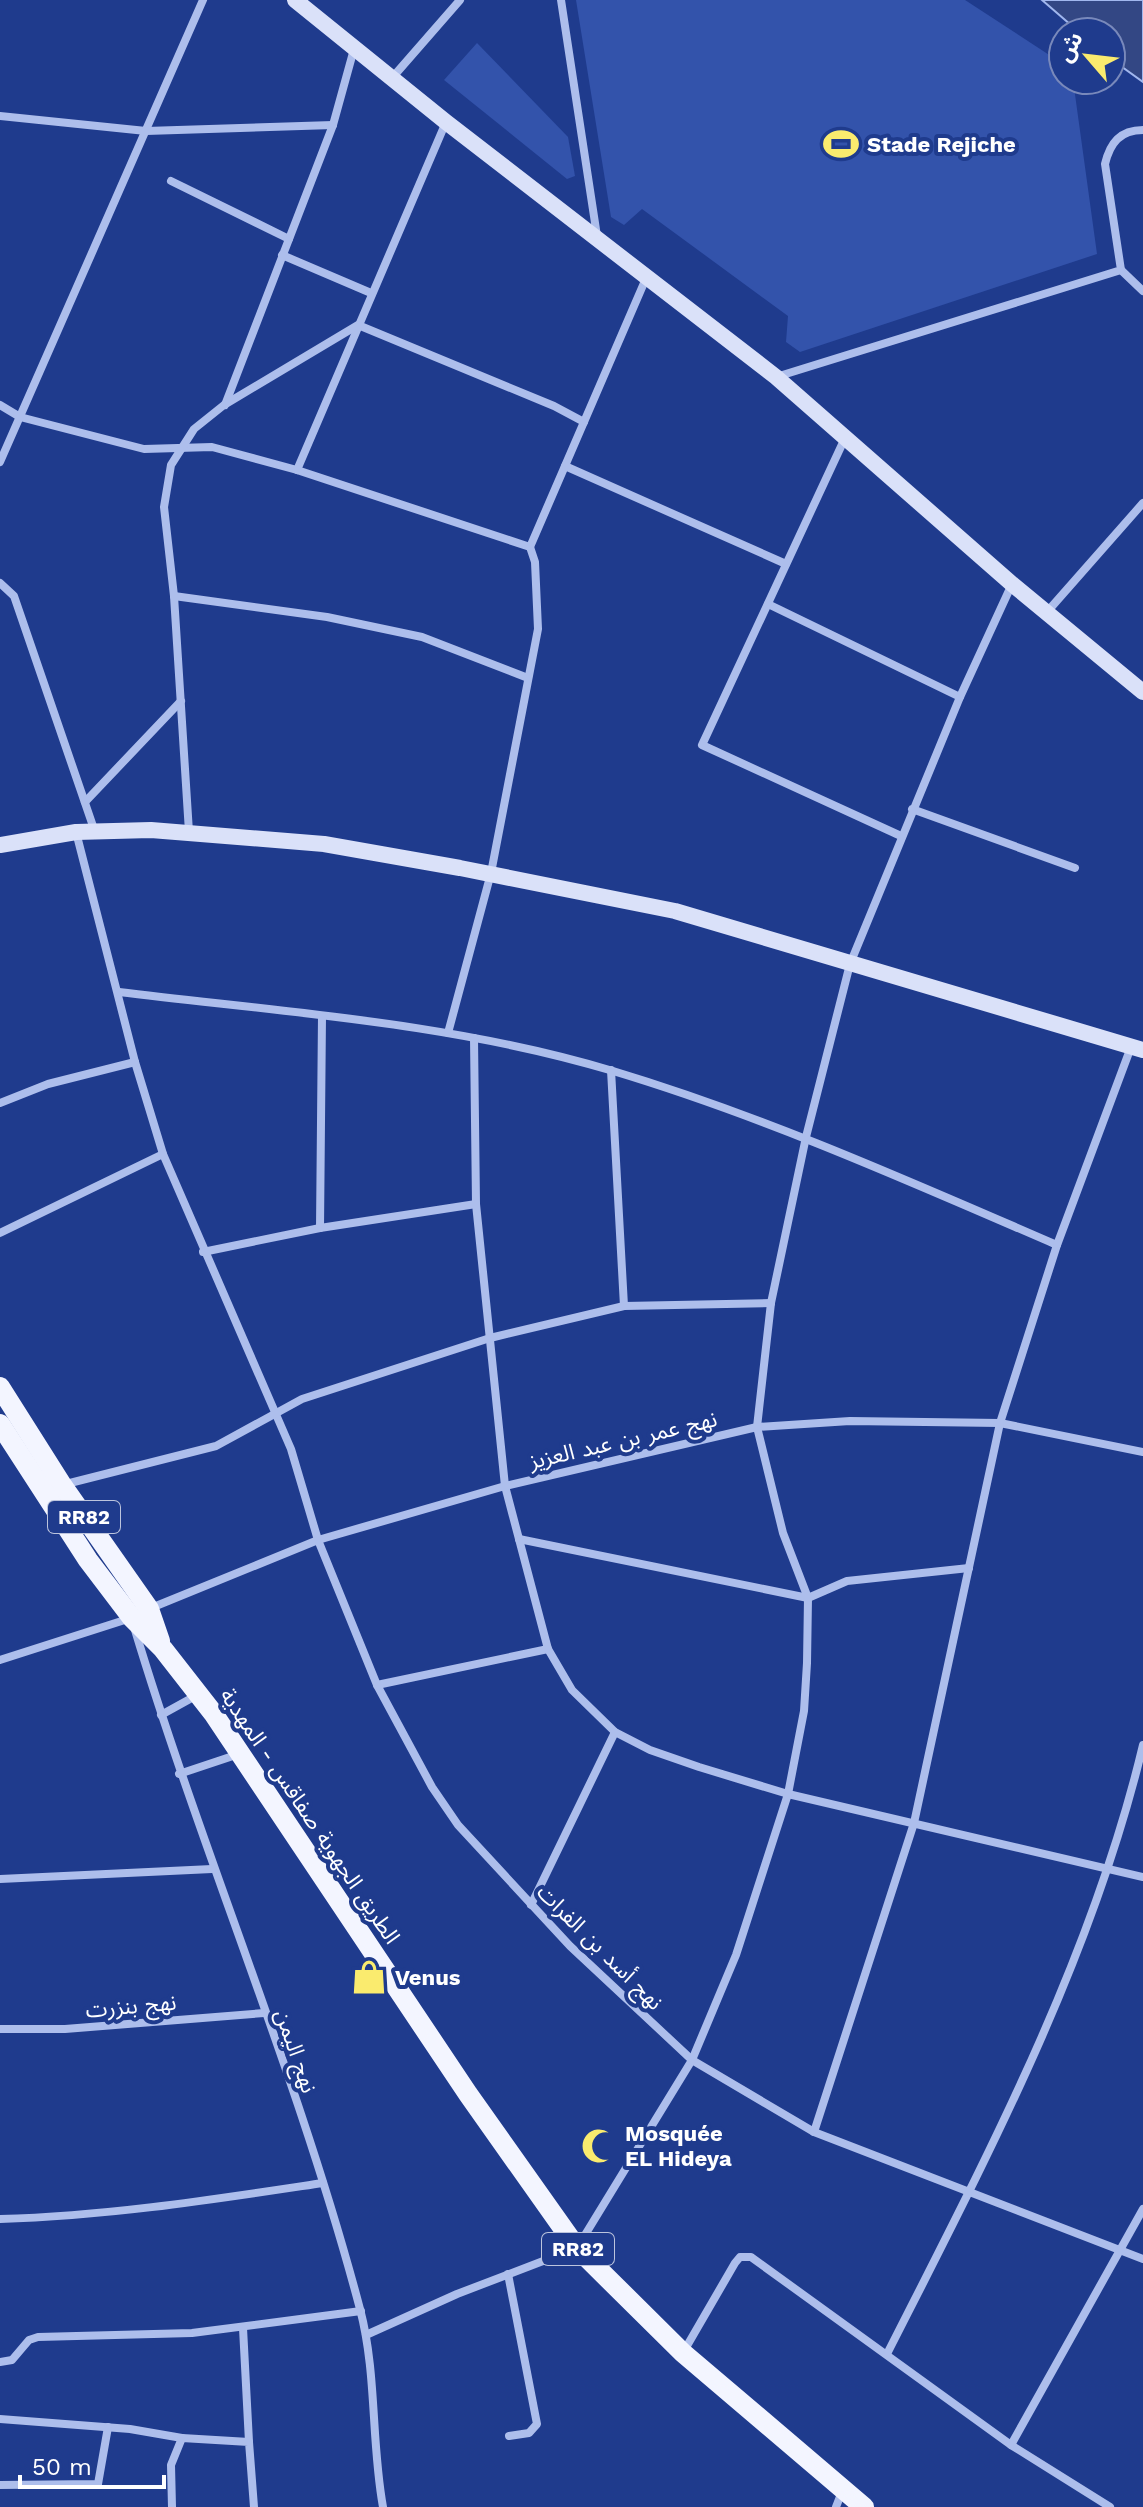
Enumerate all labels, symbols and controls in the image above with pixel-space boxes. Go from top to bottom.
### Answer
north arrow [1047,16,1127,96]
text: ش [1052,28,1088,66]
sports icon: Stade Rejiche [822,125,860,163]
place label: Stade Rejiche [867,132,1016,157]
street label: نهج عمر بن عبد العزيز [526,1406,720,1478]
road number: RR82 [48,1501,120,1533]
street label: الطريق الجهوية صفاقس - المهدية [214,1684,405,1949]
street label: نهج أسد بن الفرات [529,1879,668,2018]
shop icon: Venus [350,1958,388,1996]
place label: Venus [395,1965,461,1990]
street label: نهج بنزرت [85,1990,178,2026]
street label: نهج اليمن [266,2006,322,2097]
place label: Mosquée EL Hideya [625,2121,732,2171]
mosque icon: Mosquée EL Hideya [580,2127,618,2165]
road number: RR82 [542,2233,614,2265]
scale bar [20,2439,164,2489]
text: 50 m [32,2453,92,2481]

